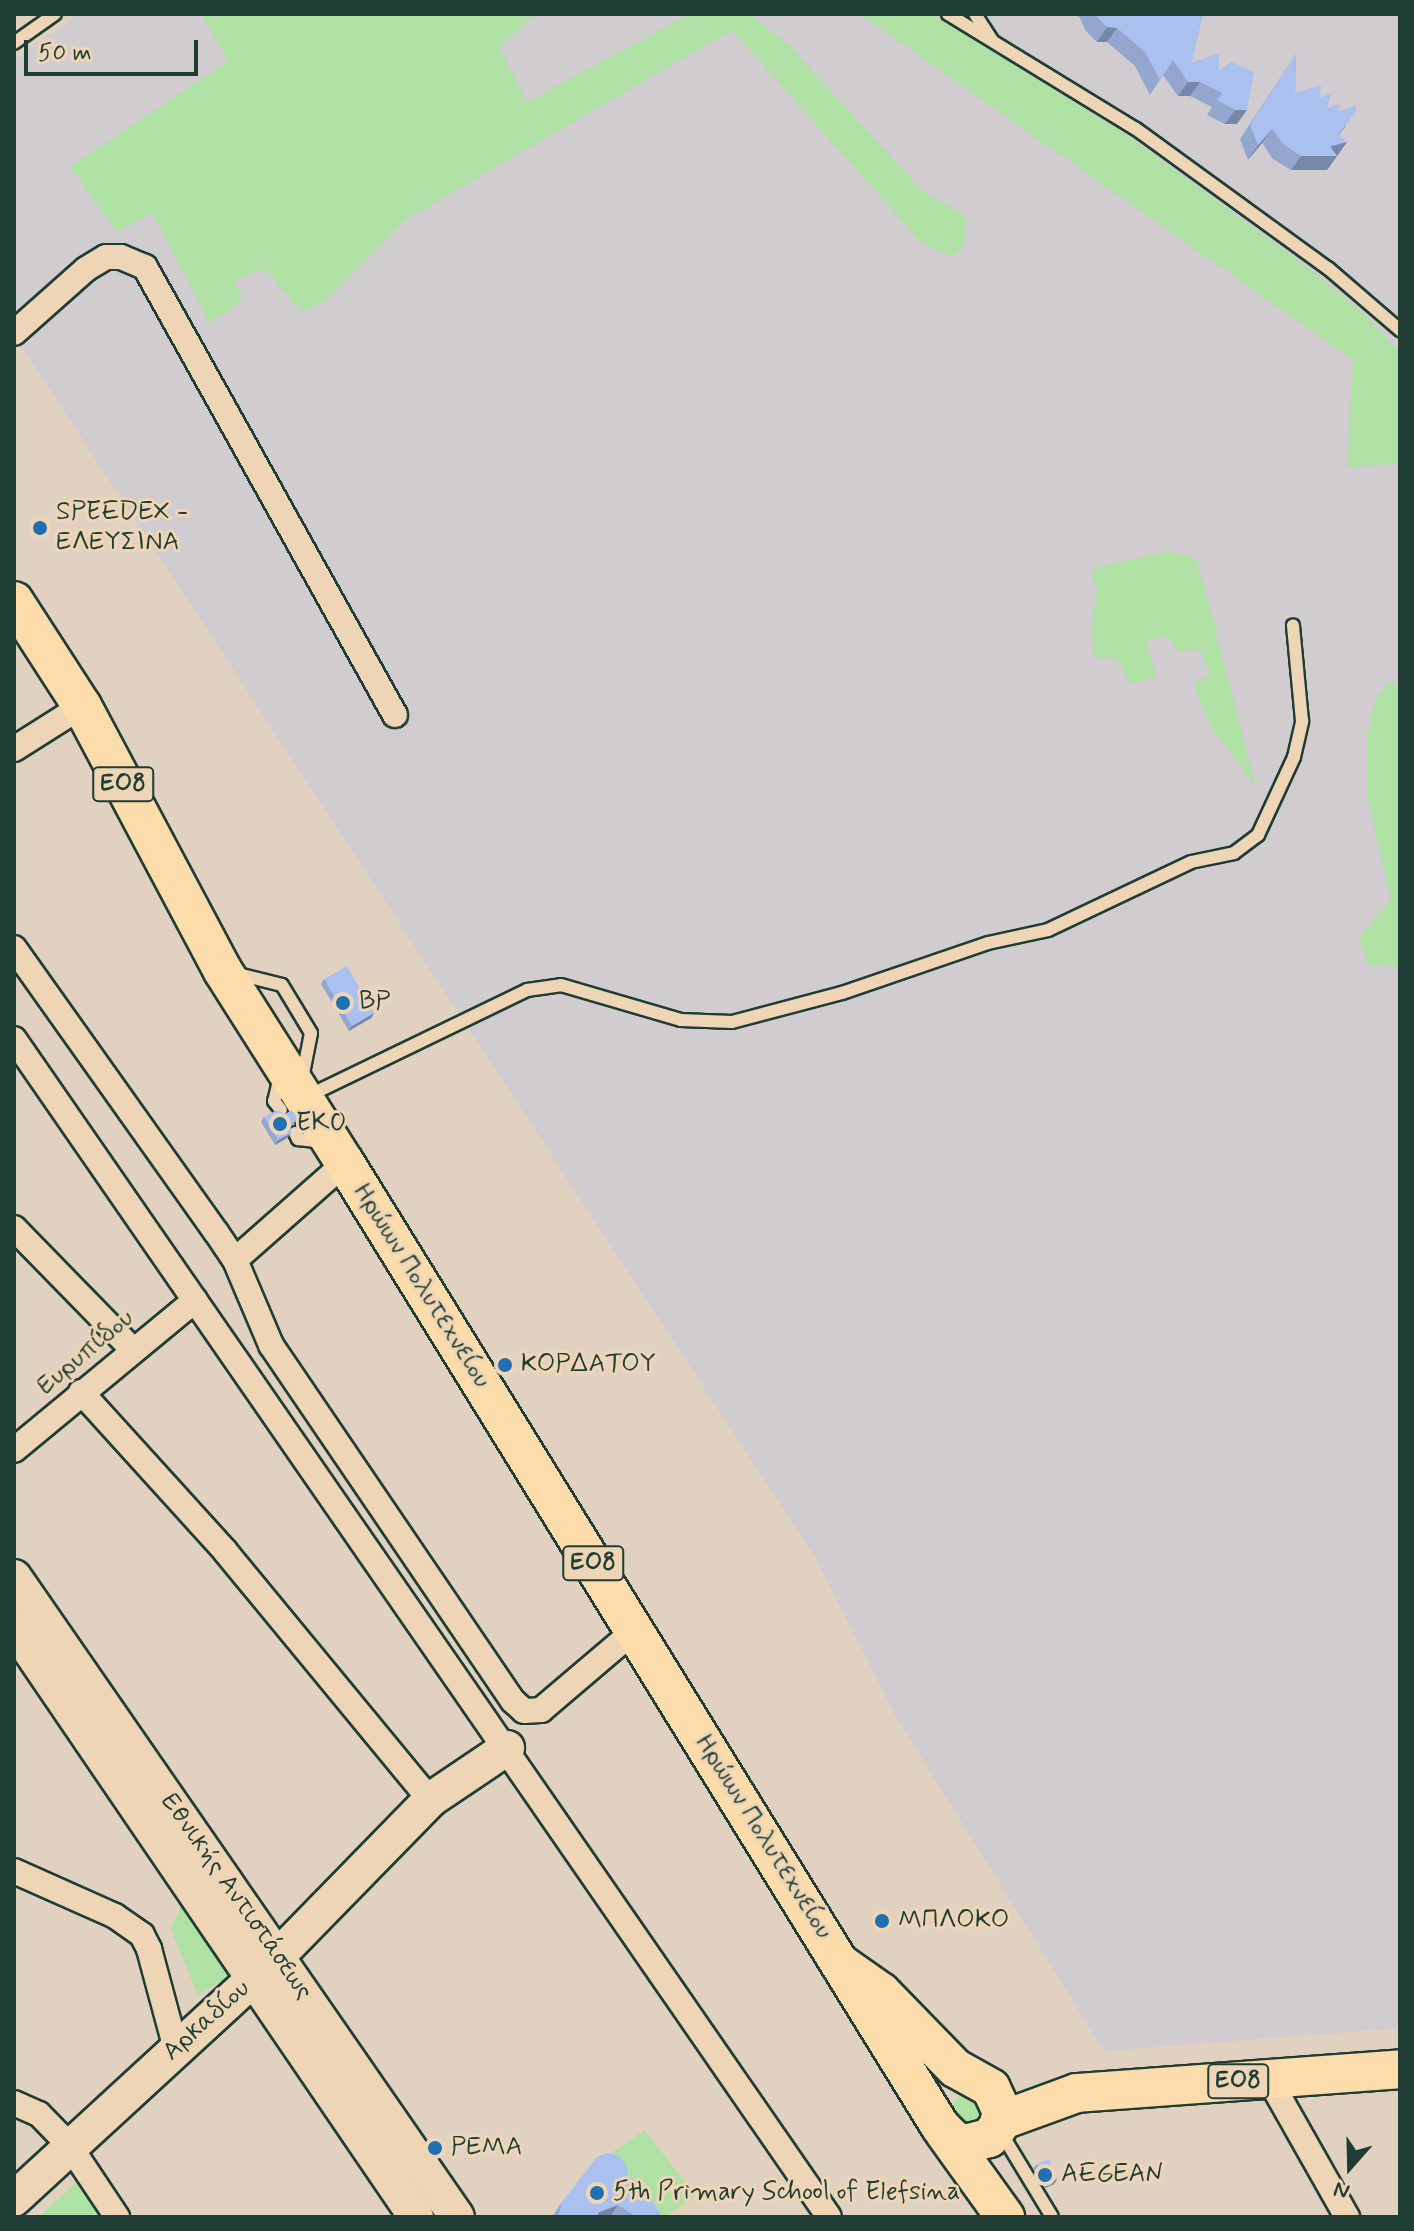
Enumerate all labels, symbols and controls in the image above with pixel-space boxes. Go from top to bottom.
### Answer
scale bar [28,24,202,74]
text: 50 m [38,38,92,69]
place label: SPEEDEX - ΕΛΕΥΣΙΝΑ [56,497,188,558]
marker: SPEEDEX - ΕΛΕΥΣΙΝΑ [31,519,49,537]
road number: ΕΟ8 [91,764,155,804]
place label: BP [359,987,390,1019]
marker: BP [334,994,352,1012]
place label: EKO [296,1108,347,1140]
marker: EKO [271,1115,289,1133]
street label: Ηρώων Πολυτεχνείου [345,1178,497,1394]
street label: Ευρυπίδου [31,1304,141,1402]
place label: ΚΟΡΔΑΤΟΥ [521,1349,656,1381]
marker: ΚΟΡΔΑΤΟΥ [496,1356,514,1374]
road number: ΕΟ8 [561,1543,625,1583]
street label: Ηρώων Πολυτεχνείου [687,1729,839,1945]
street label: Εθνικής Αντιστάσεως [153,1788,319,2006]
place label: ΜΠΛΟΚΟ [898,1905,1010,1937]
marker: ΜΠΛΟΚΟ [873,1912,891,1930]
street label: Αρκαδίου [157,1974,257,2068]
road number: ΕΟ8 [1206,2061,1270,2101]
north arrow [1310,2127,1390,2207]
place label: ΡΕΜΑ [451,2132,523,2164]
marker: ΡΕΜΑ [426,2139,444,2157]
place label: AEGEAN [1061,2159,1164,2191]
marker: AEGEAN [1036,2166,1054,2184]
text: N [1330,2174,1353,2205]
place label: 5th Primary School of Elefsina [613,2177,954,2209]
marker: 5th Primary School of Elefsina [588,2184,606,2202]

